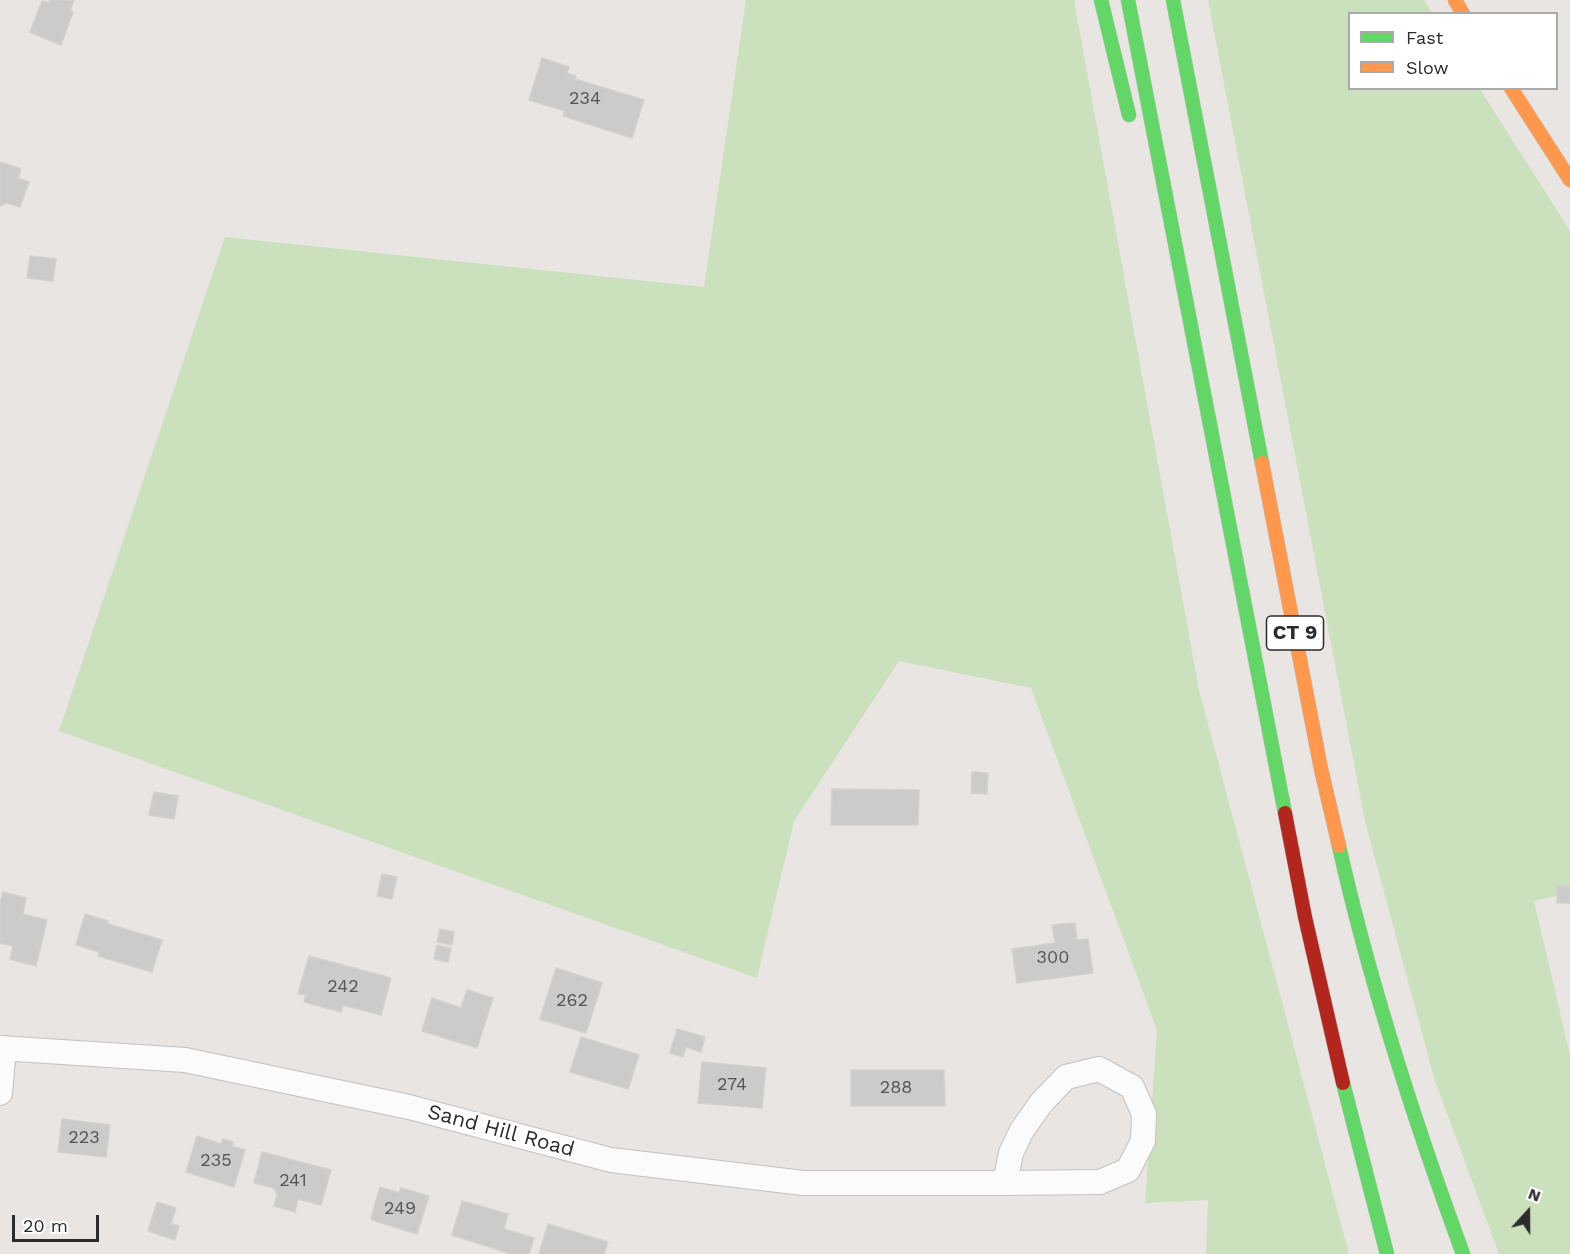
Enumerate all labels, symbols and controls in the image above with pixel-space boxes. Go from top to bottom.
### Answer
legend [1348,12,1558,90]
text: Fast [1406,27,1443,48]
text: Slow [1406,57,1449,78]
house number: 234 [569,88,601,110]
road number: CT 9 [1266,616,1324,650]
house number: 300 [1037,947,1069,969]
house number: 242 [327,976,359,998]
house number: 262 [556,990,588,1012]
house number: 274 [717,1074,747,1096]
house number: 288 [880,1077,912,1099]
street label: Sand Hill Road [425,1099,577,1163]
house number: 223 [68,1127,100,1149]
house number: 235 [200,1150,232,1172]
house number: 241 [279,1170,307,1192]
north arrow [1498,1182,1558,1242]
text: N [1526,1184,1544,1206]
house number: 249 [384,1198,416,1220]
scale bar [15,1203,102,1241]
text: 20 m [23,1215,68,1236]

